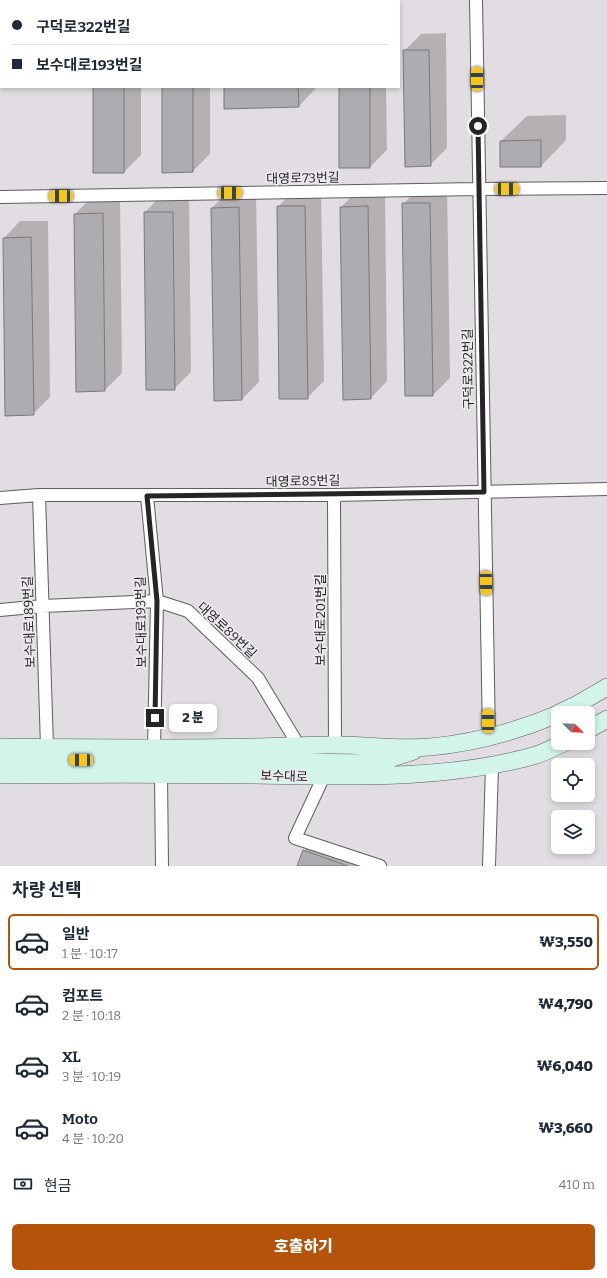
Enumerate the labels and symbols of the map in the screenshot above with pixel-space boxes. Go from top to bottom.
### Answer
car [471,67,483,91]
route start [469,117,487,135]
street label: 대영로73번길 [266,170,340,186]
car [495,183,519,195]
car [218,187,242,199]
car [49,190,73,202]
street label: 구덕로322번길 [460,328,476,410]
street label: 대영로85번길 [266,473,340,489]
car [480,571,492,595]
street label: 보수대로201번길 [313,574,328,666]
street label: 보수대로189번길 [20,576,38,668]
street label: 보수대로193번길 [133,576,149,668]
street label: 대영로89번길 [194,599,260,661]
callout: 2 분 [169,704,217,732]
north arrow [551,706,595,750]
route end [146,709,164,727]
car [482,709,494,733]
car [69,754,93,766]
street label: 보수대로 [260,768,308,784]

